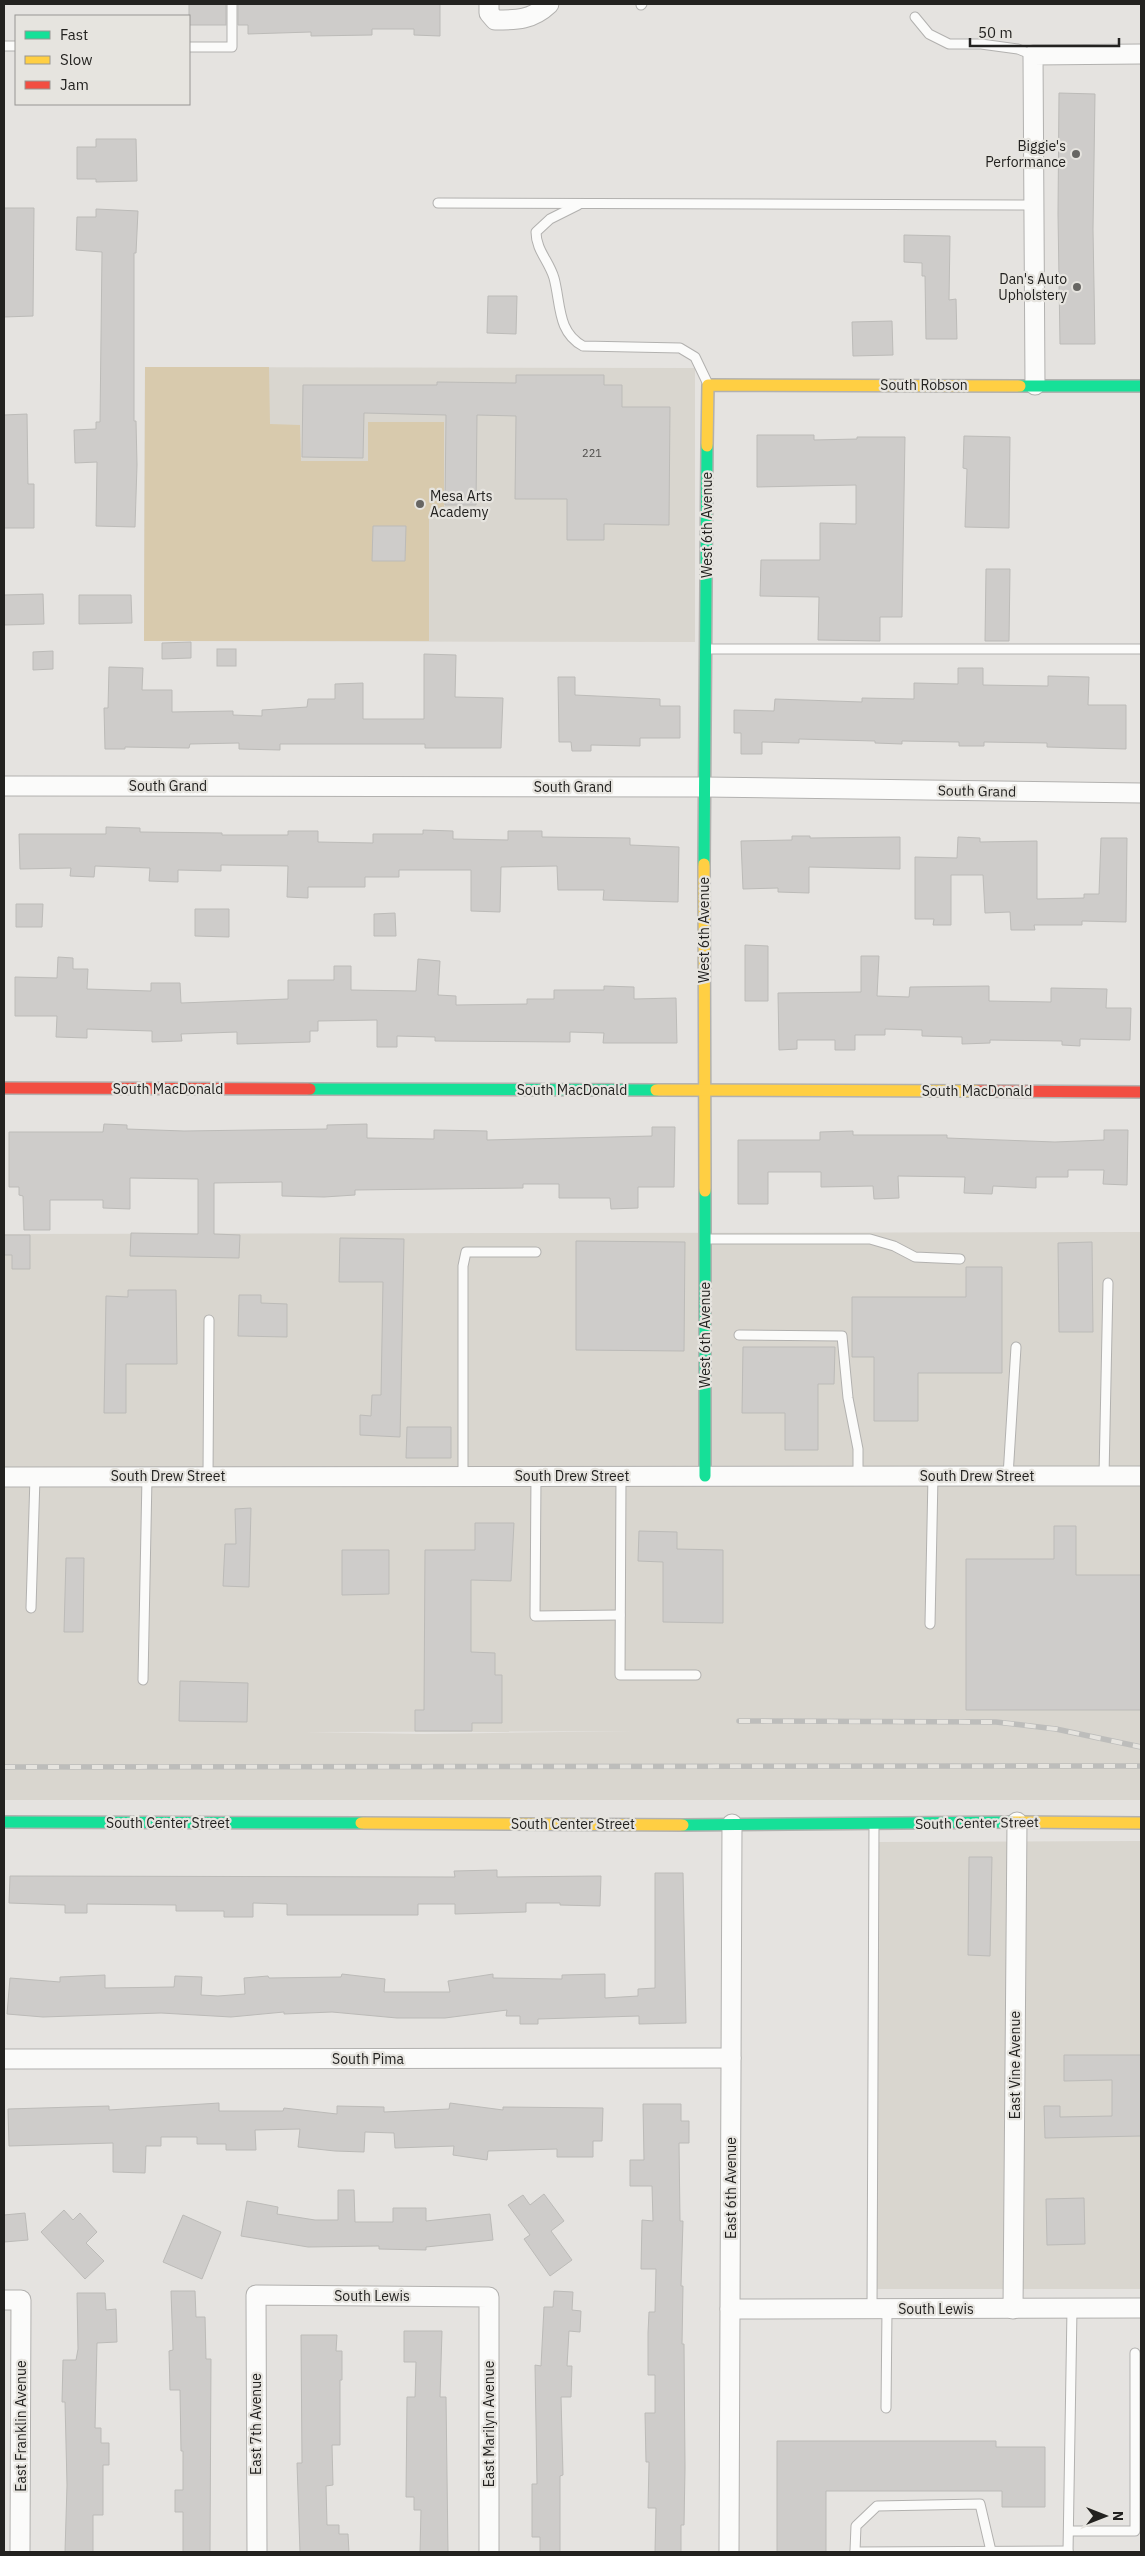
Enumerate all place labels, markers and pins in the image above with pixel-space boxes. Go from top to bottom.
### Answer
place label: Biggie's Performance [985,137,1066,171]
marker: Biggie's Performance [1070,148,1082,160]
place label: Dan's Auto Upholstery [998,270,1067,304]
marker: Dan's Auto Upholstery [1071,281,1083,293]
place label: Mesa Arts Academy [430,487,493,521]
marker: Mesa Arts Academy [414,498,426,510]

